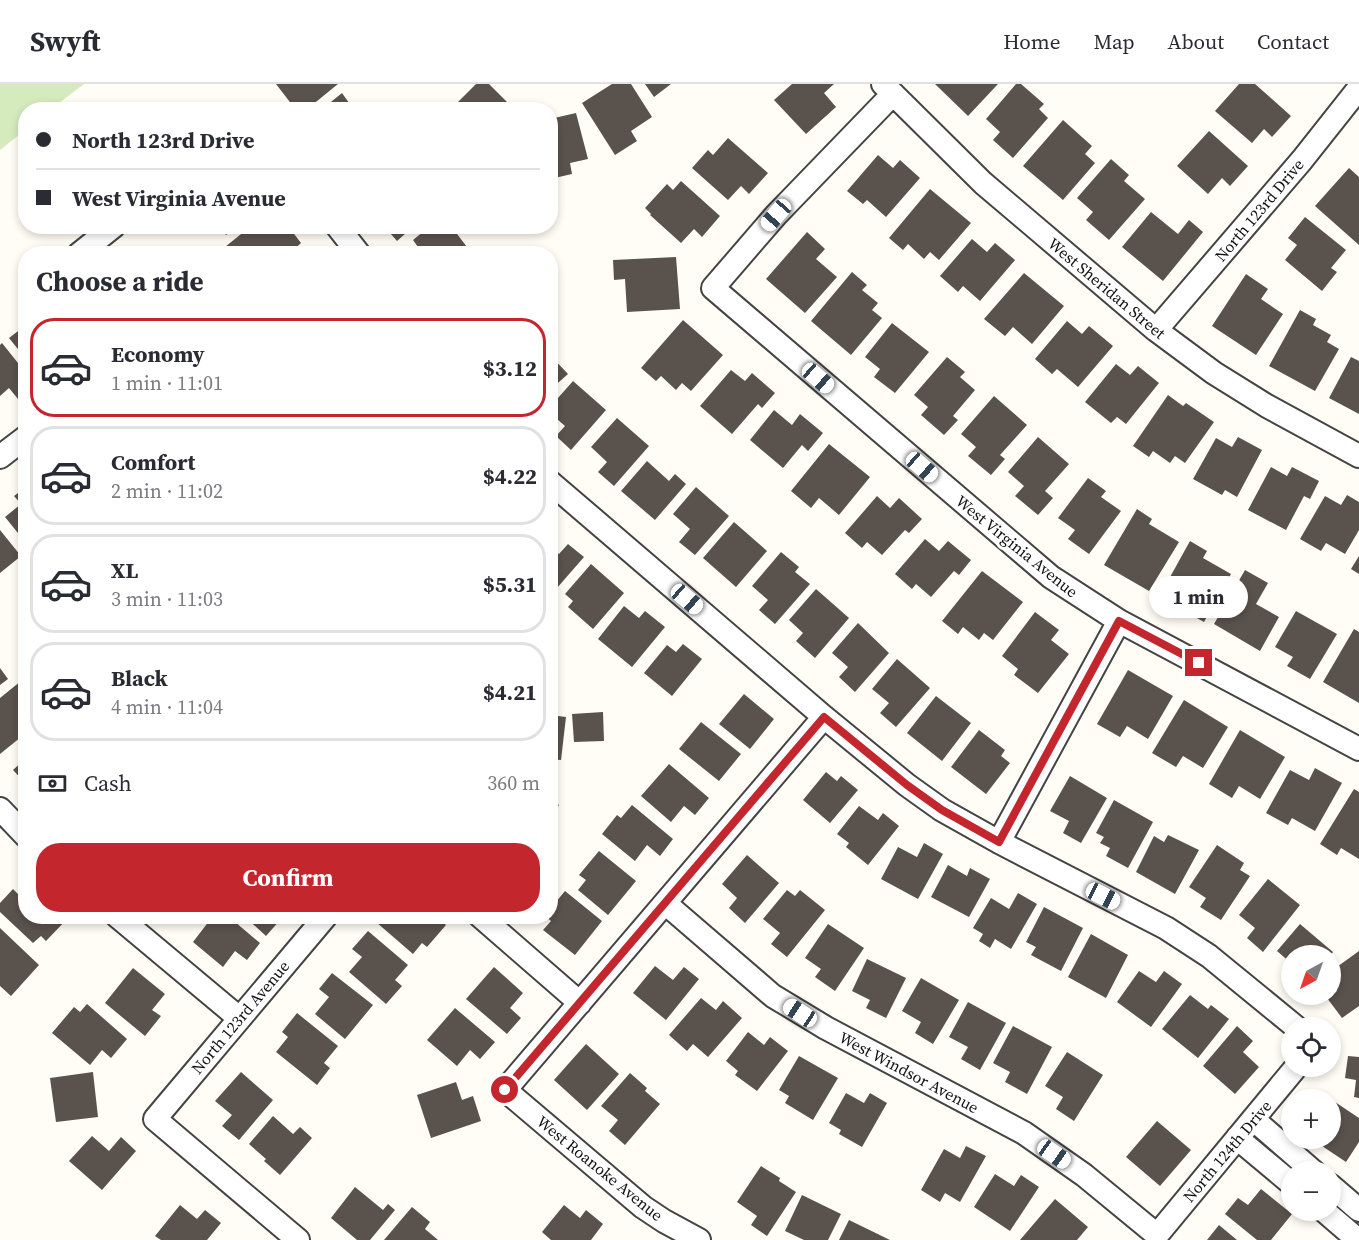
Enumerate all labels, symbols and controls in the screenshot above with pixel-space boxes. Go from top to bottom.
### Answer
text: Swyft [30,22,101,60]
text: Home [1003,27,1061,56]
text: Map [1094,27,1135,56]
text: About [1168,27,1224,56]
text: Contact [1257,27,1329,56]
text: North 123rd Drive [72,125,254,155]
street label: North 123rd Drive [1209,154,1309,266]
text: West Virginia Avenue [72,183,286,213]
car [757,196,795,234]
street label: West Sheridan Street [1043,232,1171,344]
text: Choose a ride [36,263,204,300]
text: Economy [111,339,205,369]
icon: car [39,341,93,395]
text: $3.12 [483,353,537,383]
car [799,359,837,397]
text: 1 min · 11:01 [111,369,223,397]
text: Comfort [111,447,195,477]
car [903,448,941,486]
icon: car [39,449,93,503]
text: $4.22 [483,461,537,491]
text: 2 min · 11:02 [111,477,223,505]
street label: West Virginia Avenue [951,490,1083,602]
text: XL [111,555,138,585]
icon: car [39,557,93,611]
text: $5.31 [483,569,537,599]
callout: 1 min [1150,576,1248,618]
car [668,580,706,618]
text: 1 min [1173,583,1224,611]
text: 3 min · 11:03 [111,585,223,613]
route end [1185,649,1212,676]
text: Black [111,663,168,693]
icon: car [39,665,93,719]
text: $4.21 [483,677,537,707]
text: 4 min · 11:04 [111,693,223,721]
icon: cash [36,767,69,800]
text: Cash [84,768,132,798]
text: 360 m [487,769,540,797]
button: Confirm [36,843,540,912]
car [1083,880,1123,912]
north arrow [1281,945,1341,1005]
map controls [1281,945,1341,1221]
street label: North 123rd Avenue [186,956,294,1078]
car [780,996,820,1030]
button: locate [1281,1017,1341,1077]
street label: West Windsor Avenue [835,1026,983,1118]
route start [491,1076,518,1103]
button: + [1281,1089,1341,1149]
street label: North 124th Drive [1178,1095,1276,1207]
street label: West Roanoke Avenue [532,1110,668,1226]
car [1034,1136,1074,1172]
button: − [1281,1161,1341,1221]

